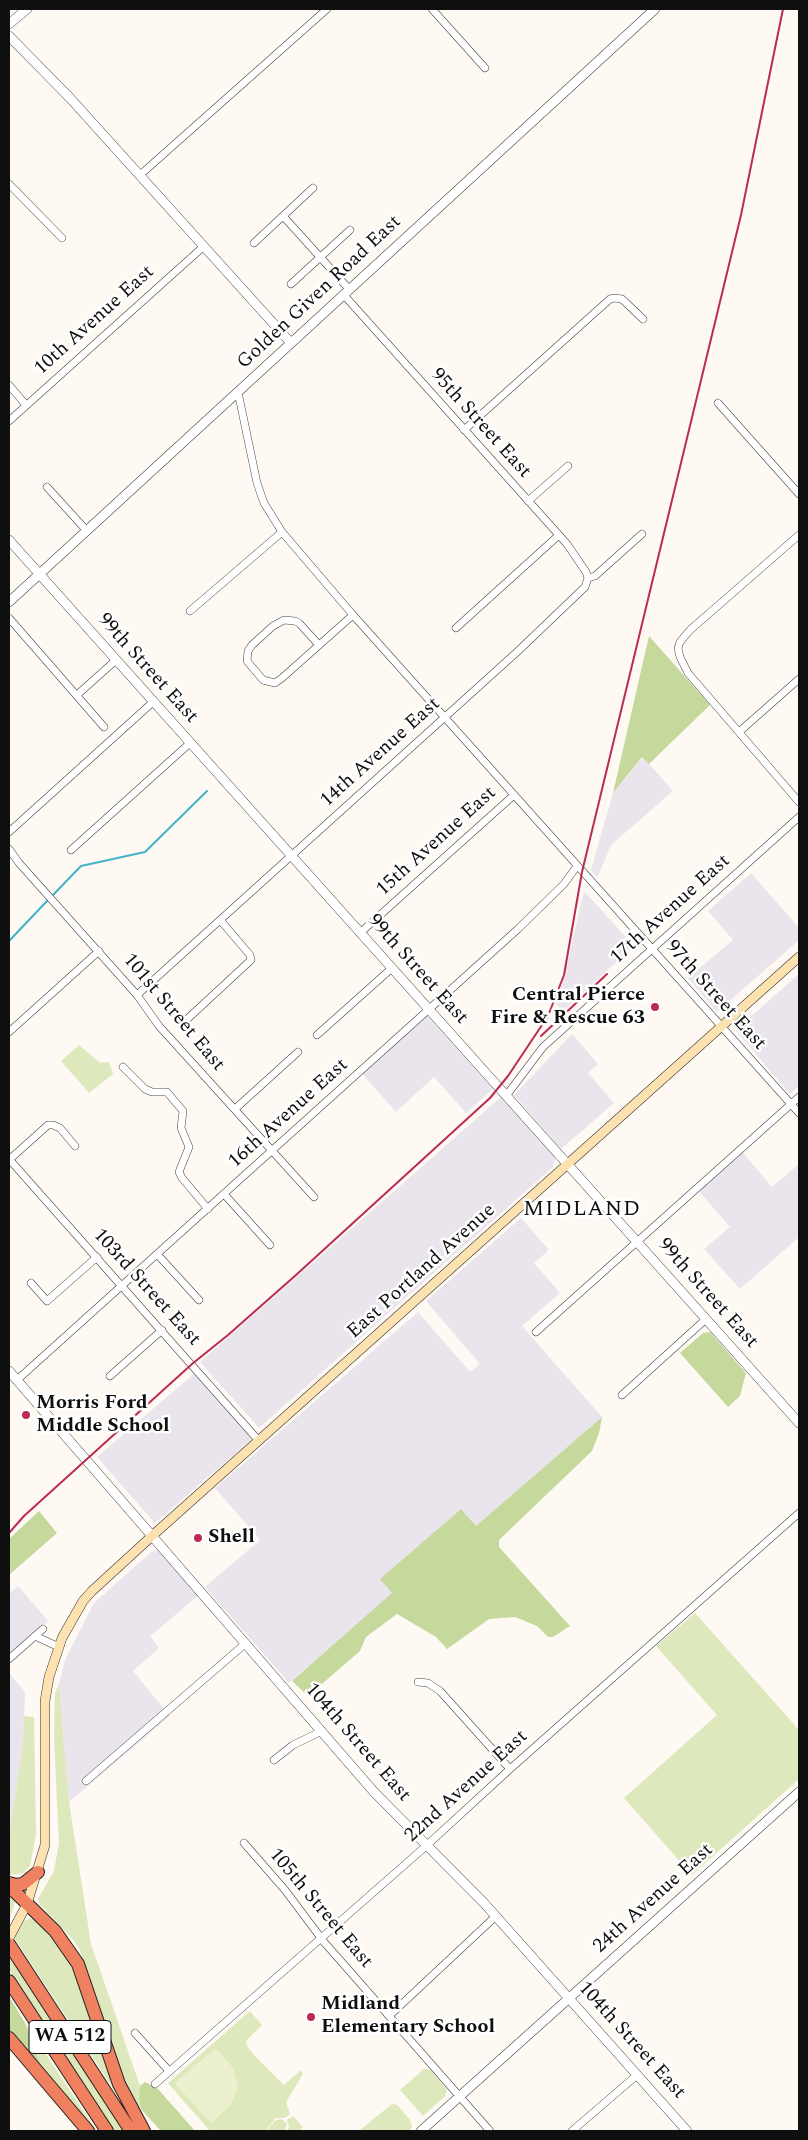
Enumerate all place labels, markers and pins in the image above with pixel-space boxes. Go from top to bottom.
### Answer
place label: Central Pierce Fire & Rescue 63 [490,984,645,1031]
marker: Central Pierce Fire & Rescue 63 [649,1001,661,1013]
place label: Morris Ford Middle School [36,1392,170,1439]
marker: Morris Ford Middle School [20,1409,32,1421]
place label: Shell [208,1526,255,1550]
marker: Shell [192,1532,204,1544]
place label: Midland Elementary School [321,1993,495,2040]
marker: Midland Elementary School [305,2011,317,2023]

